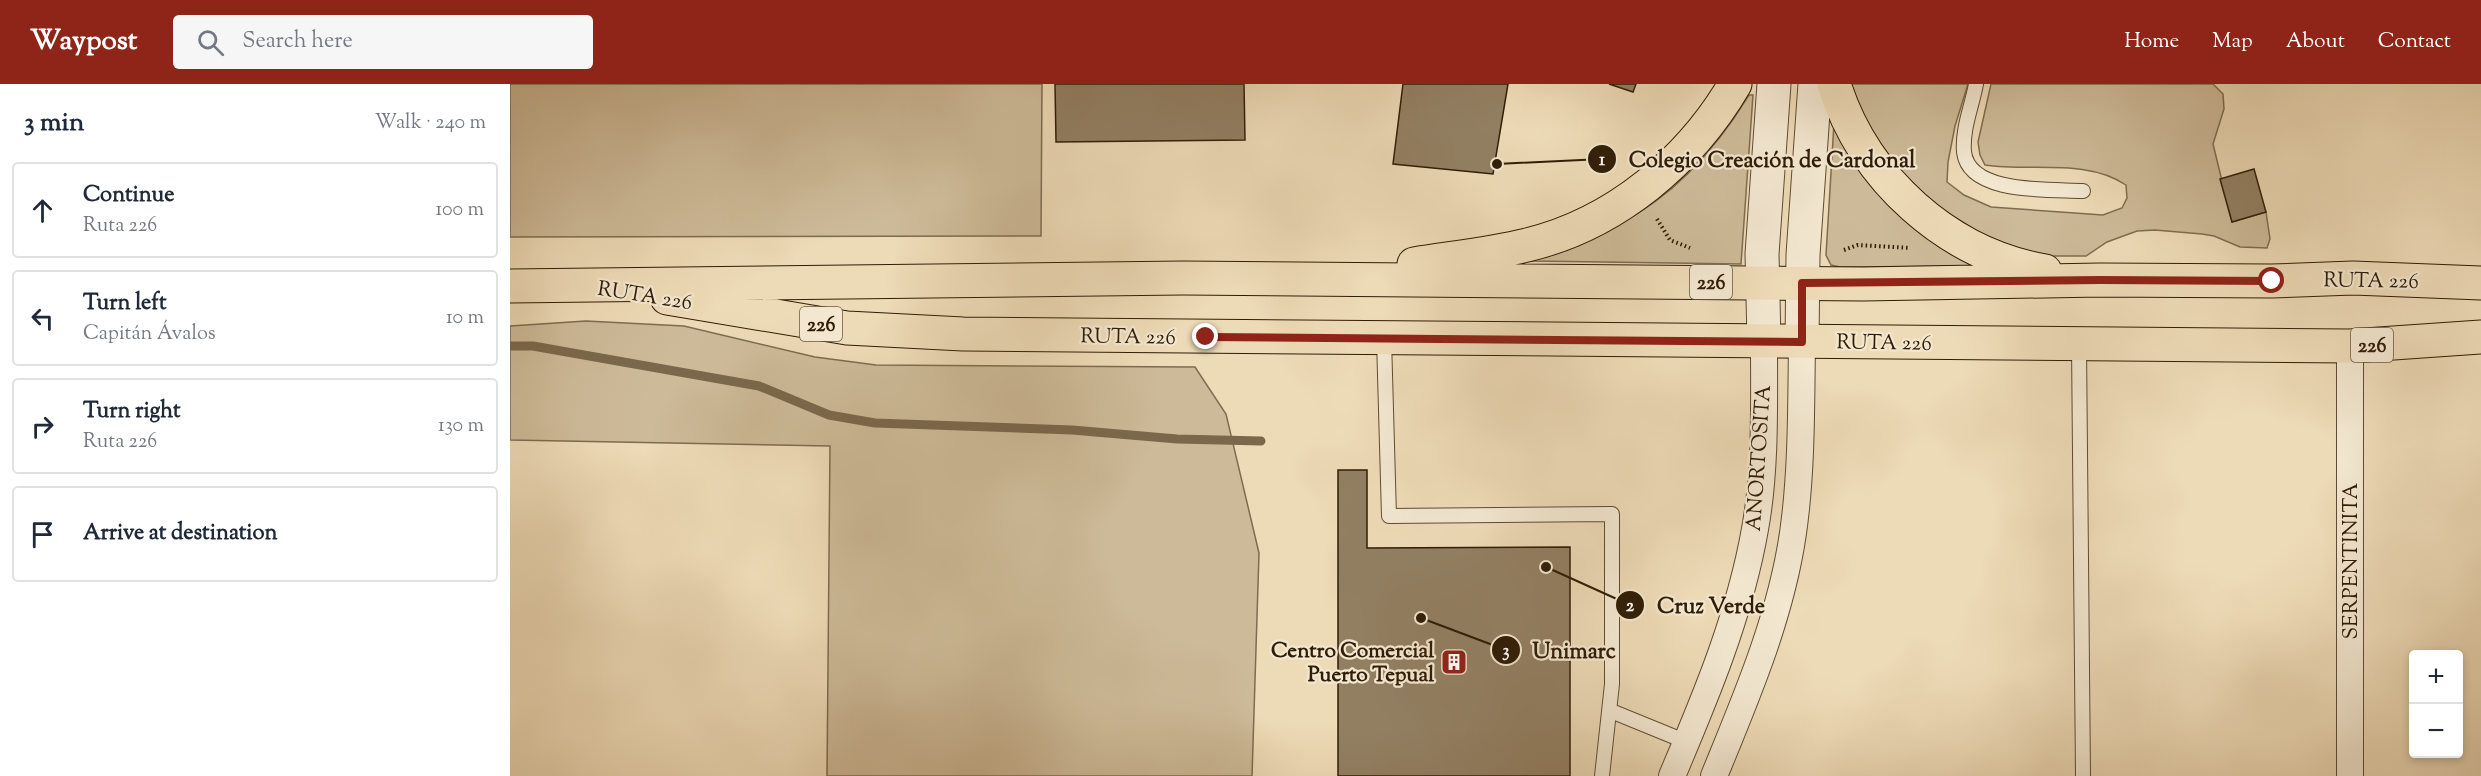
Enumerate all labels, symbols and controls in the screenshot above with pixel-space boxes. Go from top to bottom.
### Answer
search box [173,15,593,69]
text: Waypost [30,22,137,62]
icon: search [194,26,227,59]
text: Search here [242,26,353,58]
text: Home [2124,27,2179,57]
text: Map [2212,27,2253,57]
text: About [2286,27,2345,57]
text: Contact [2378,27,2451,57]
text: 3 min [24,105,84,142]
text: Walk · 240 m [375,109,486,138]
callout: Colegio Creación de Cardonal [1587,139,1927,179]
text: Colegio Creación de Cardonal [1629,146,1916,178]
text: 1 [1599,148,1606,174]
text: Continue [83,180,174,212]
icon: ahead [26,194,59,227]
text: 100 m [435,196,484,225]
text: Ruta 226 [83,212,157,241]
road number: 226 [1690,265,1732,299]
street label: RUTA 226 [2323,266,2419,298]
route start [2258,267,2284,293]
street label: RUTA 226 [595,275,694,319]
text: Turn left [83,288,166,320]
icon: left [26,302,59,335]
text: 10 m [446,304,484,333]
road number: 226 [800,307,842,341]
text: Capitán Ávalos [83,320,216,349]
street label: RUTA 226 [1080,322,1176,354]
route end [1192,323,1218,349]
street label: RUTA 226 [1836,328,1932,360]
road number: 226 [2351,328,2393,362]
street label: ANORTOSITA [1740,384,1780,533]
text: Turn right [83,396,180,428]
icon: right [26,410,59,443]
text: 130 m [438,412,484,441]
text: Ruta 226 [83,428,157,457]
street label: SERPENTINITA [2337,483,2367,639]
icon: arrive [26,518,59,551]
text: Arrive at destination [83,518,278,550]
callout: Cruz Verde [1615,585,1777,625]
text: Cruz Verde [1657,592,1765,624]
text: 2 [1626,594,1635,620]
callout: Unimarc [1491,630,1628,670]
place label: Centro Comercial Puerto Tepual [1271,637,1434,691]
text: Unimarc [1532,637,1616,669]
text: 3 [1502,639,1510,665]
building icon: Centro Comercial Puerto Tepual [1439,647,1469,677]
map controls [2409,650,2463,758]
button: + [2409,650,2463,704]
button: − [2409,704,2463,758]

